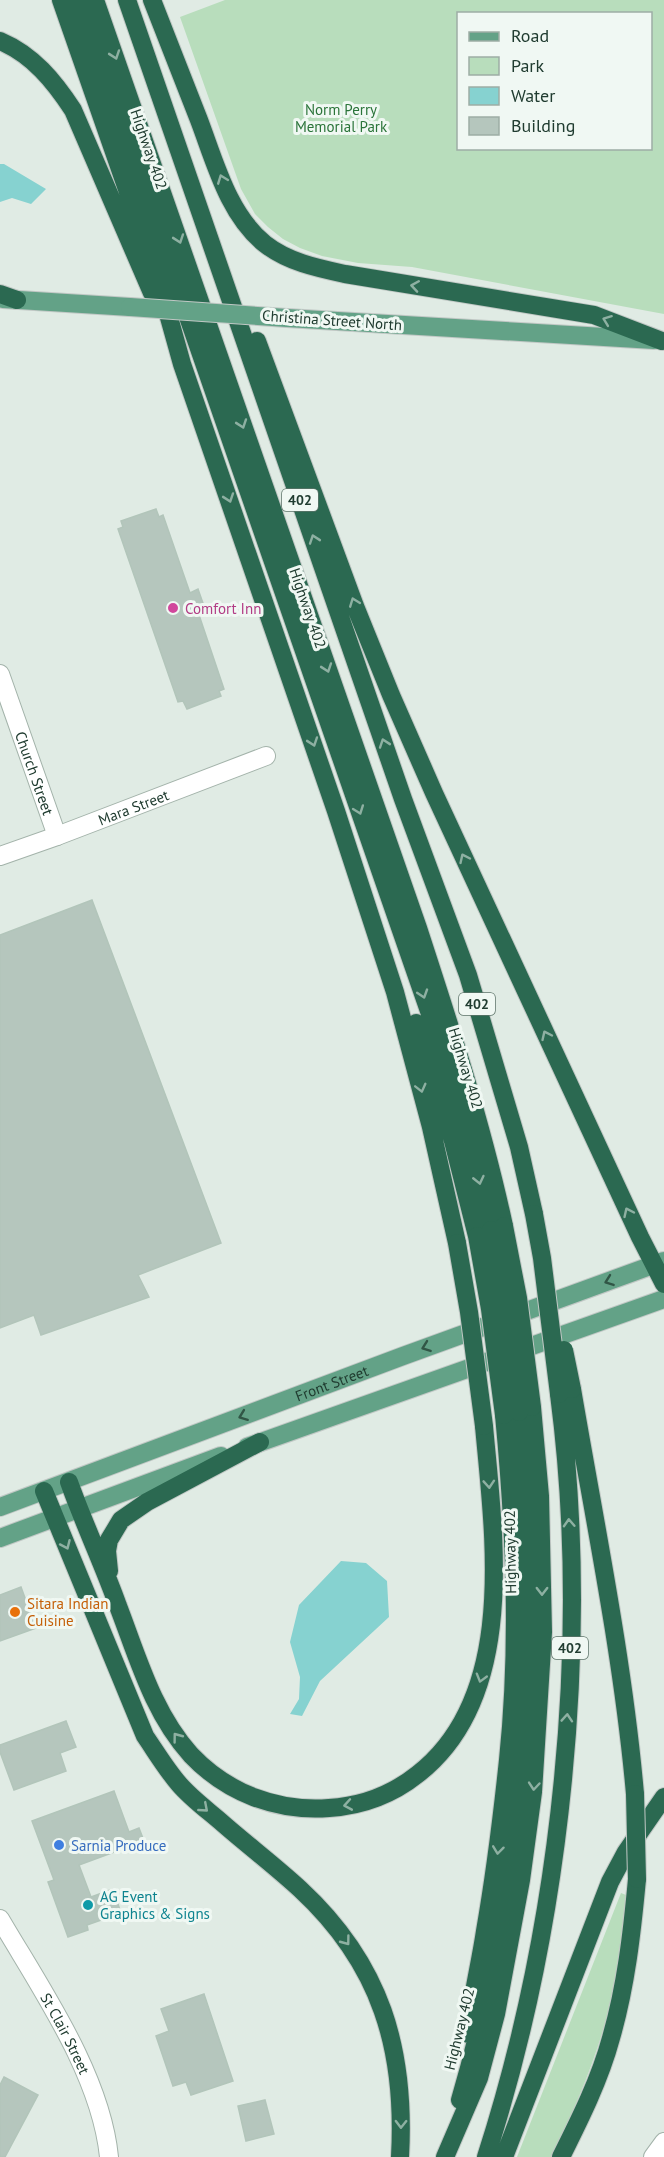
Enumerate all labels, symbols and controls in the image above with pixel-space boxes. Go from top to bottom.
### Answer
legend [457,12,652,150]
text: Road [511,24,549,47]
one-way arrow [107,49,120,60]
text: Park [511,54,544,77]
text: Water [511,84,555,107]
park label: Norm Perry Memorial Park [295,100,388,136]
street label: Highway 402 [126,106,172,192]
text: Building [511,114,575,137]
one-way arrow [217,174,229,185]
one-way arrow [171,233,184,244]
one-way arrow [411,280,420,292]
street label: Christina Street North [261,306,403,334]
one-way arrow [602,314,613,327]
one-way arrow [235,418,248,429]
road number: 402 [282,489,318,511]
one-way arrow [221,492,234,503]
one-way arrow [308,534,321,545]
street label: Highway 402 [285,565,331,651]
one-way arrow [349,597,361,608]
place label: Comfort Inn [185,599,261,618]
marker: Comfort Inn [166,601,180,615]
one-way arrow [319,662,332,672]
street label: Church Street [11,729,58,817]
one-way arrow [305,736,318,747]
one-way arrow [379,738,392,749]
street label: Mara Street [95,785,171,829]
one-way arrow [351,804,364,814]
one-way arrow [460,853,472,864]
one-way arrow [416,988,429,998]
road number: 402 [459,993,495,1015]
street label: Highway 402 [445,1025,487,1111]
one-way arrow [542,1030,554,1041]
one-way arrow [414,1083,427,1093]
one-way arrow [472,1175,485,1185]
one-way arrow [624,1207,636,1218]
one-way arrow [604,1273,615,1286]
one-way arrow [421,1340,432,1353]
street label: Front Street [292,1360,371,1405]
one-way arrow [238,1408,249,1421]
one-way arrow [482,1480,495,1489]
street label: Highway 402 [500,1510,520,1594]
one-way arrow [562,1519,575,1528]
one-way arrow [59,1539,71,1550]
one-way arrow [536,1586,548,1595]
place label: Sitara Indian Cuisine [27,1594,108,1630]
marker: Sitara Indian Cuisine [8,1605,22,1619]
road number: 402 [552,1637,588,1659]
one-way arrow [476,1672,488,1683]
one-way arrow [560,1714,573,1723]
one-way arrow [173,1732,184,1743]
one-way arrow [528,1781,541,1790]
one-way arrow [343,1799,353,1811]
one-way arrow [197,1800,208,1811]
place label: Sarnia Produce [71,1836,166,1855]
marker: Sarnia Produce [52,1838,66,1852]
one-way arrow [492,1846,504,1855]
place label: AG Event Graphics & Signs [100,1887,210,1923]
marker: AG Event Graphics & Signs [81,1898,95,1912]
one-way arrow [339,1934,350,1945]
street label: Highway 402 [440,1986,478,2072]
street label: St Clair Street [37,1989,95,2077]
one-way arrow [395,2119,407,2128]

